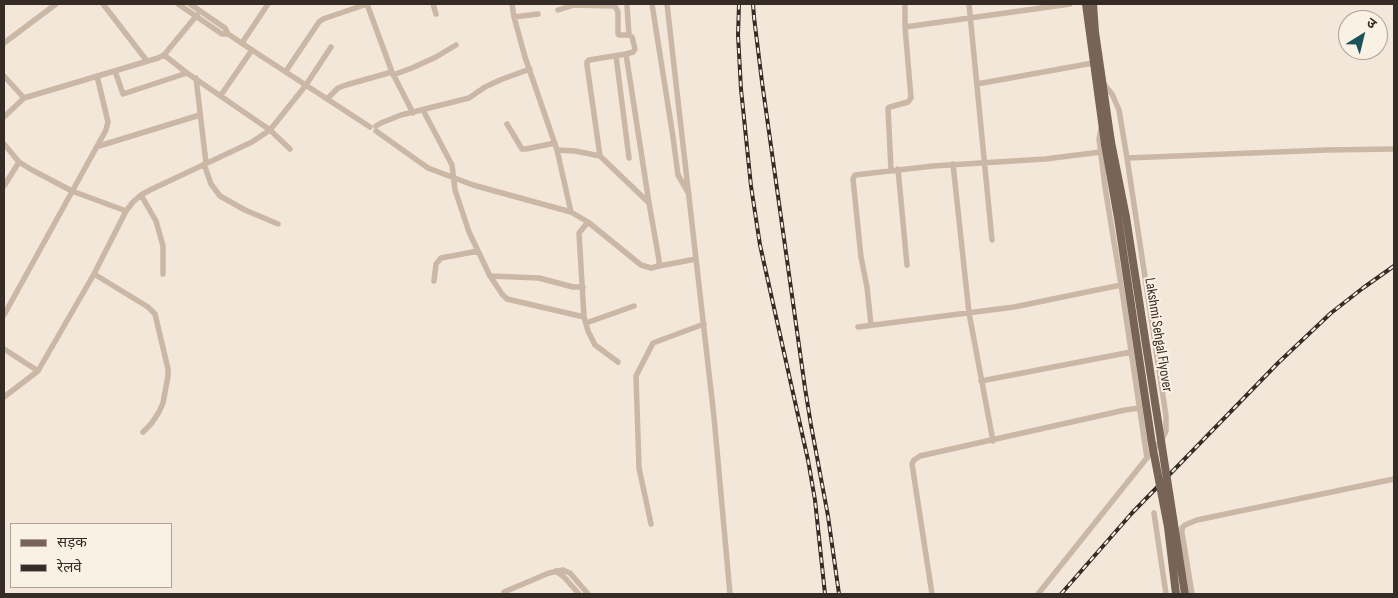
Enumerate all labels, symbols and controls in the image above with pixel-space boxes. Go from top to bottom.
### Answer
north arrow [1338,10,1388,60]
text: उ [1363,14,1380,33]
street label: Lakshmi Sehgal Flyover [1140,277,1176,393]
legend [10,523,172,588]
text: सड़क [57,533,87,552]
text: रेलवे [57,558,82,577]

